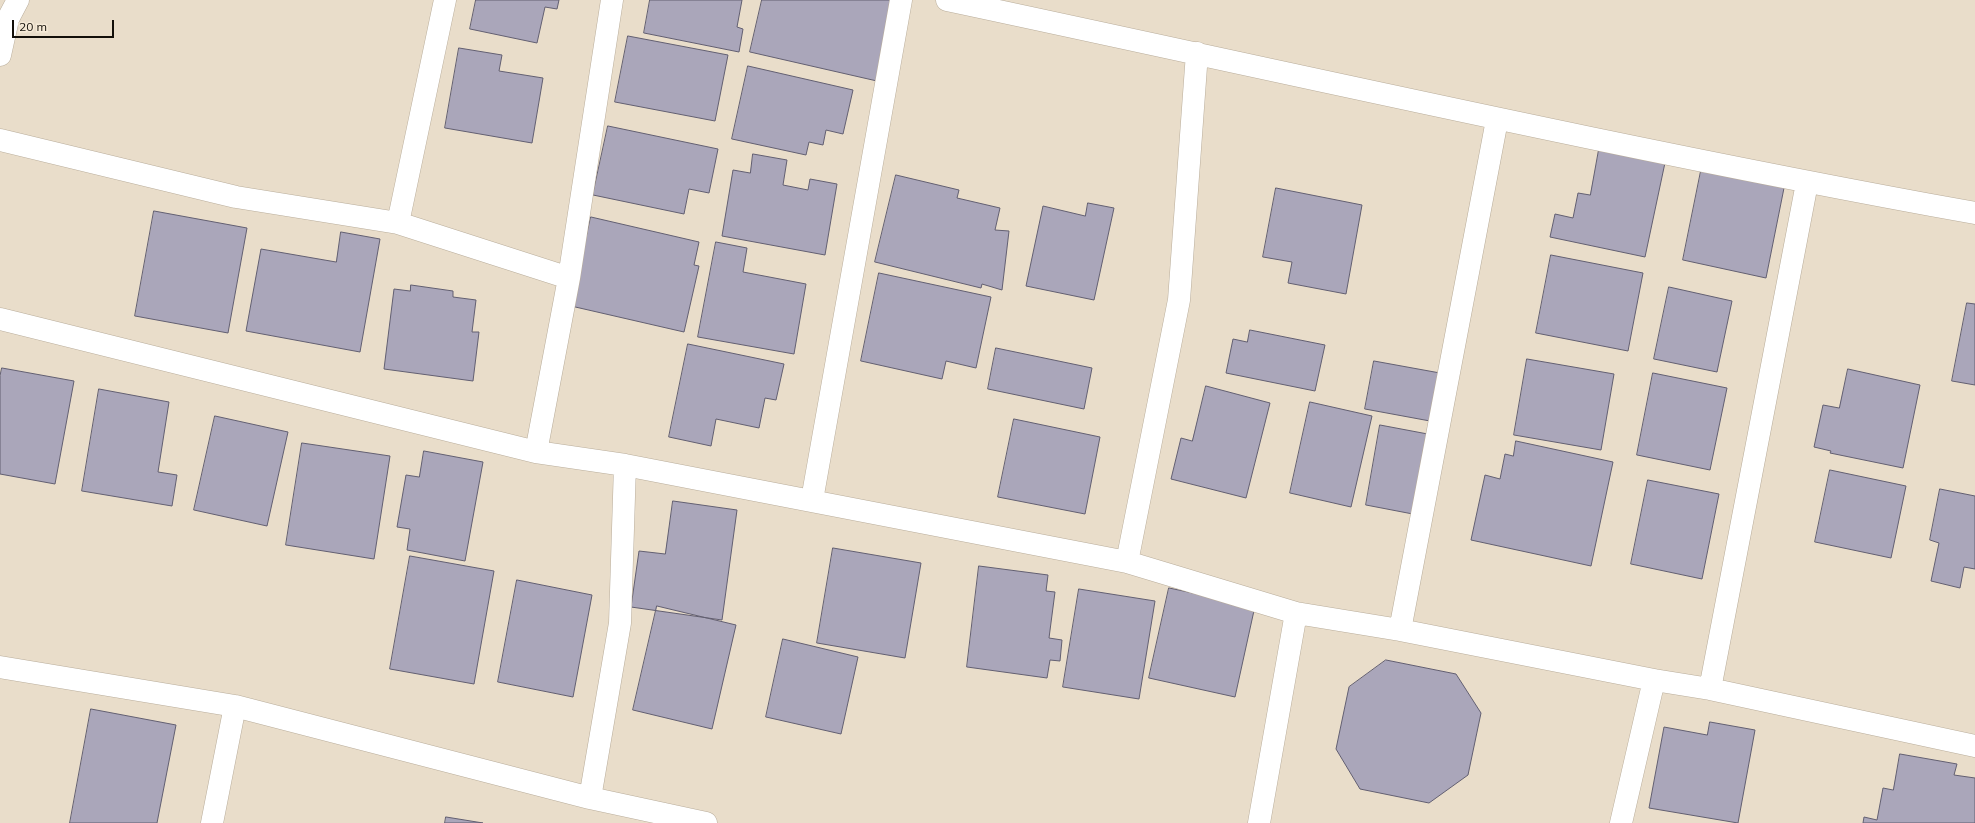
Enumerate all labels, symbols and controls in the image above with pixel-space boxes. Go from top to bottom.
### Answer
scale bar [14,12,116,38]
text: 20 m [19,19,47,34]

